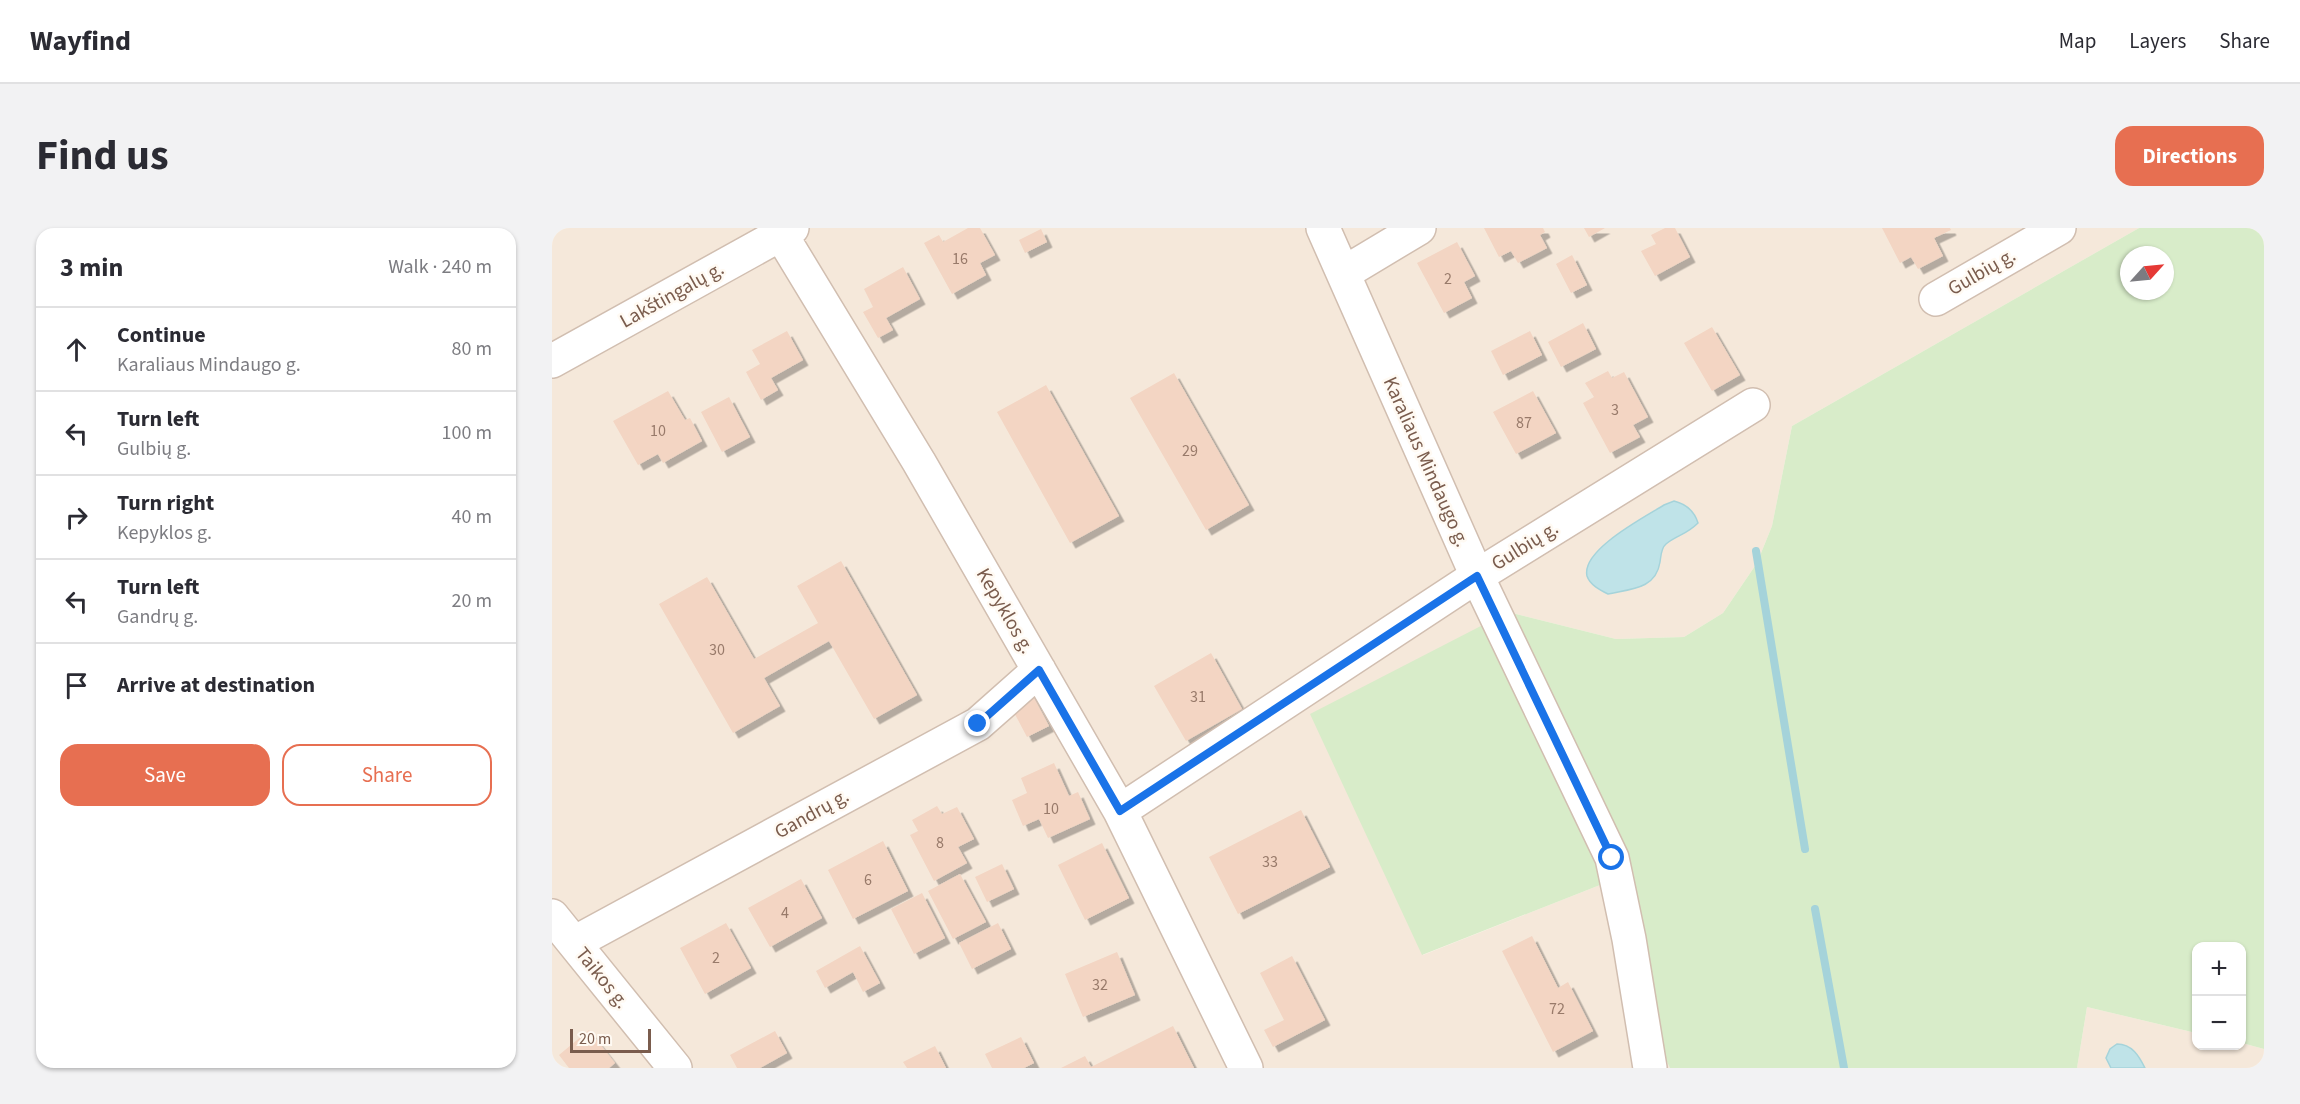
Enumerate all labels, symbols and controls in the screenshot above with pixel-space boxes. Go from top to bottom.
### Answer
text: Wayfind [30,21,131,61]
text: Map [2059,26,2096,56]
text: Layers [2129,26,2186,56]
text: Share [2219,26,2270,56]
text: Find us [36,126,169,186]
button: Directions [2115,126,2264,186]
street label: Gulbių g. [1943,241,2021,303]
north arrow [2120,246,2174,300]
house number: 16 [952,248,968,270]
text: 3 min [60,249,123,286]
text: Walk · 240 m [388,253,492,281]
street label: Lakštingalų g. [615,255,729,335]
house number: 2 [1444,268,1452,290]
text: Continue [117,319,206,351]
icon: ahead [60,333,93,366]
text: 80 m [452,335,492,363]
text: Karaliaus Mindaugo g. [117,351,301,379]
street label: Karaliaus Mindaugo g. [1376,372,1476,552]
house number: 3 [1611,399,1619,421]
text: Turn left [117,403,199,435]
house number: 87 [1516,412,1532,434]
icon: left [60,417,93,450]
text: 100 m [442,419,492,447]
house number: 10 [650,420,666,442]
text: Gulbių g. [117,435,191,463]
house number: 29 [1182,440,1198,462]
text: Turn right [117,487,214,519]
icon: right [60,501,93,534]
text: 40 m [452,503,492,531]
street label: Gulbių g. [1486,514,1564,578]
text: Kepyklos g. [117,519,212,547]
street label: Kepyklos g. [969,563,1041,659]
text: Turn left [117,571,199,603]
icon: left [60,585,93,618]
text: 20 m [452,587,492,615]
text: Gandrų g. [117,603,198,631]
house number: 30 [709,639,725,661]
icon: arrive [60,669,93,702]
text: Arrive at destination [117,669,315,701]
house number: 31 [1190,686,1206,708]
route end [964,710,990,736]
button: Save [60,744,270,806]
button: Share [282,744,492,806]
street label: Gandrų g. [770,782,854,846]
house number: 10 [1043,798,1059,820]
house number: 8 [936,832,944,854]
route start [1598,844,1624,870]
house number: 33 [1262,851,1278,873]
house number: 6 [864,869,872,891]
house number: 4 [781,902,789,924]
street label: Taikos g. [568,941,636,1015]
map controls [2192,942,2246,1050]
button: + [2192,942,2246,996]
house number: 2 [712,947,720,969]
house number: 32 [1092,974,1108,996]
button: − [2192,996,2246,1050]
house number: 72 [1549,998,1565,1020]
scale bar [570,1026,651,1054]
text: 20 m [579,1028,611,1050]

